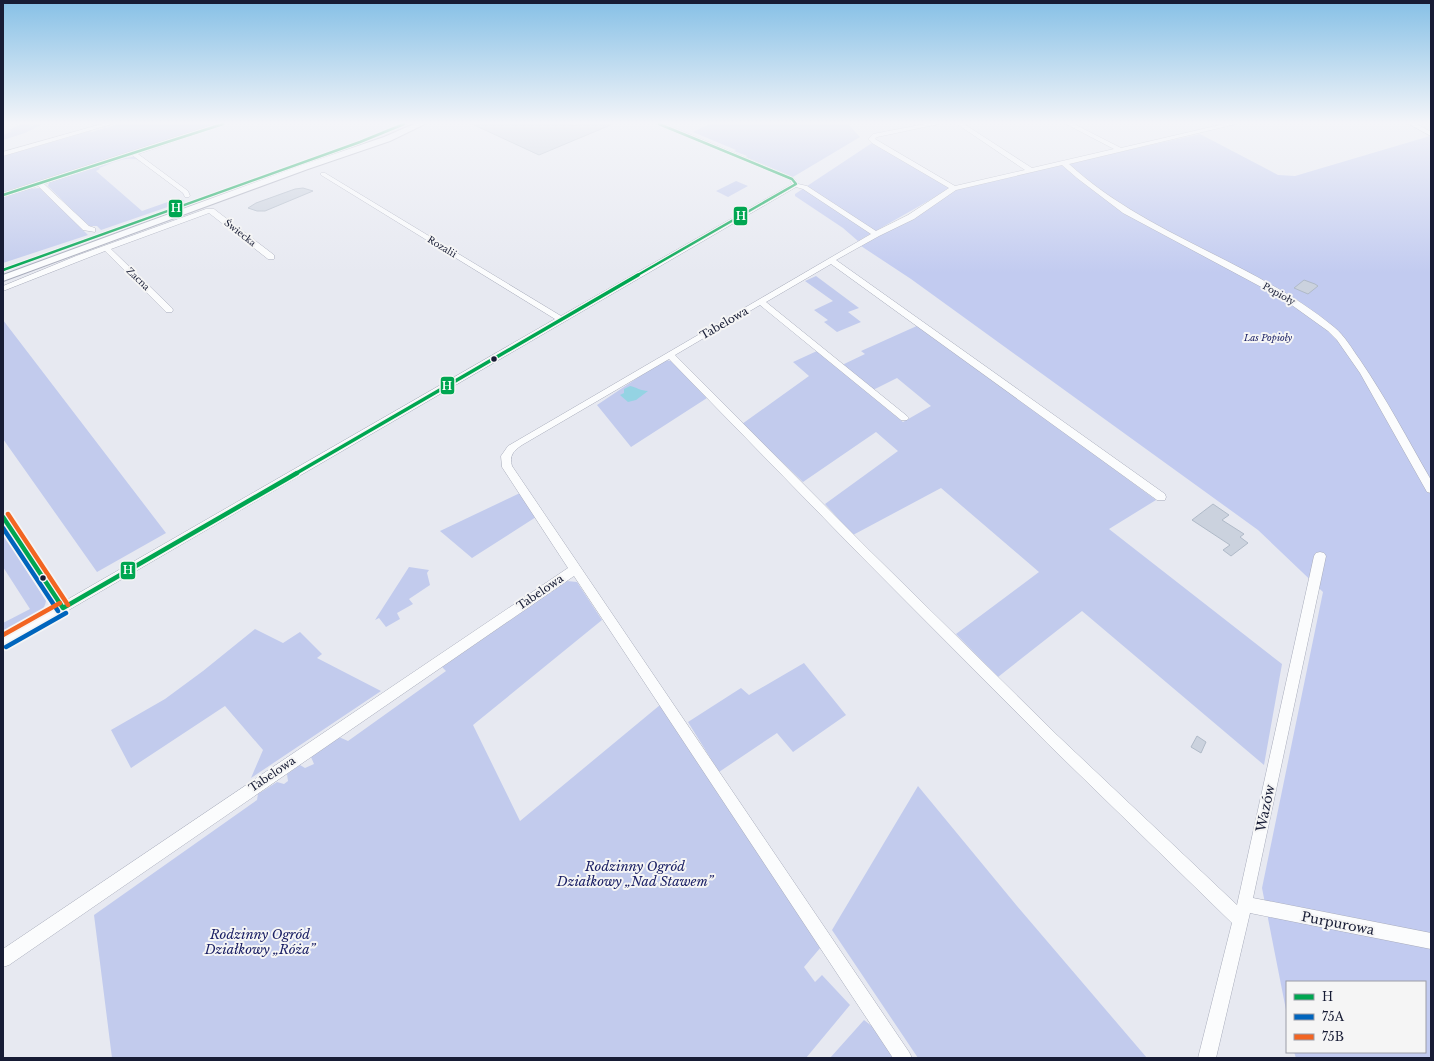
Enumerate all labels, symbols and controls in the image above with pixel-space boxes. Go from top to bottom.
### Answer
line badge: H [168,199,183,218]
text: H [171,201,182,215]
line badge: H [733,206,748,226]
text: H [736,209,747,223]
street label: Świecka [222,217,258,248]
street label: Rozalii [426,234,459,260]
street label: Zacna [124,265,152,292]
street label: Popioły [1261,280,1298,307]
street label: Tabelowa [697,303,751,342]
park label: Las Popioły [1243,332,1292,343]
unlabelled marker [489,354,499,364]
line badge: H [440,376,455,395]
text: H [442,379,453,393]
line badge: H [120,561,136,580]
text: H [123,563,134,577]
street label: Tabelowa [514,571,567,613]
unlabelled marker [38,573,48,583]
street label: Tabelowa [246,753,299,795]
street label: Wazów [1252,783,1279,834]
park label: Rodzinny Ogród Działkowy „Nad Stawem” [556,858,714,890]
street label: Purpurowa [1300,908,1377,939]
park label: Rodzinny Ogród Działkowy „Róża” [204,926,316,958]
legend [1286,981,1426,1053]
text: H [1322,989,1333,1004]
text: 75A [1322,1009,1345,1024]
text: 75B [1322,1029,1344,1044]

